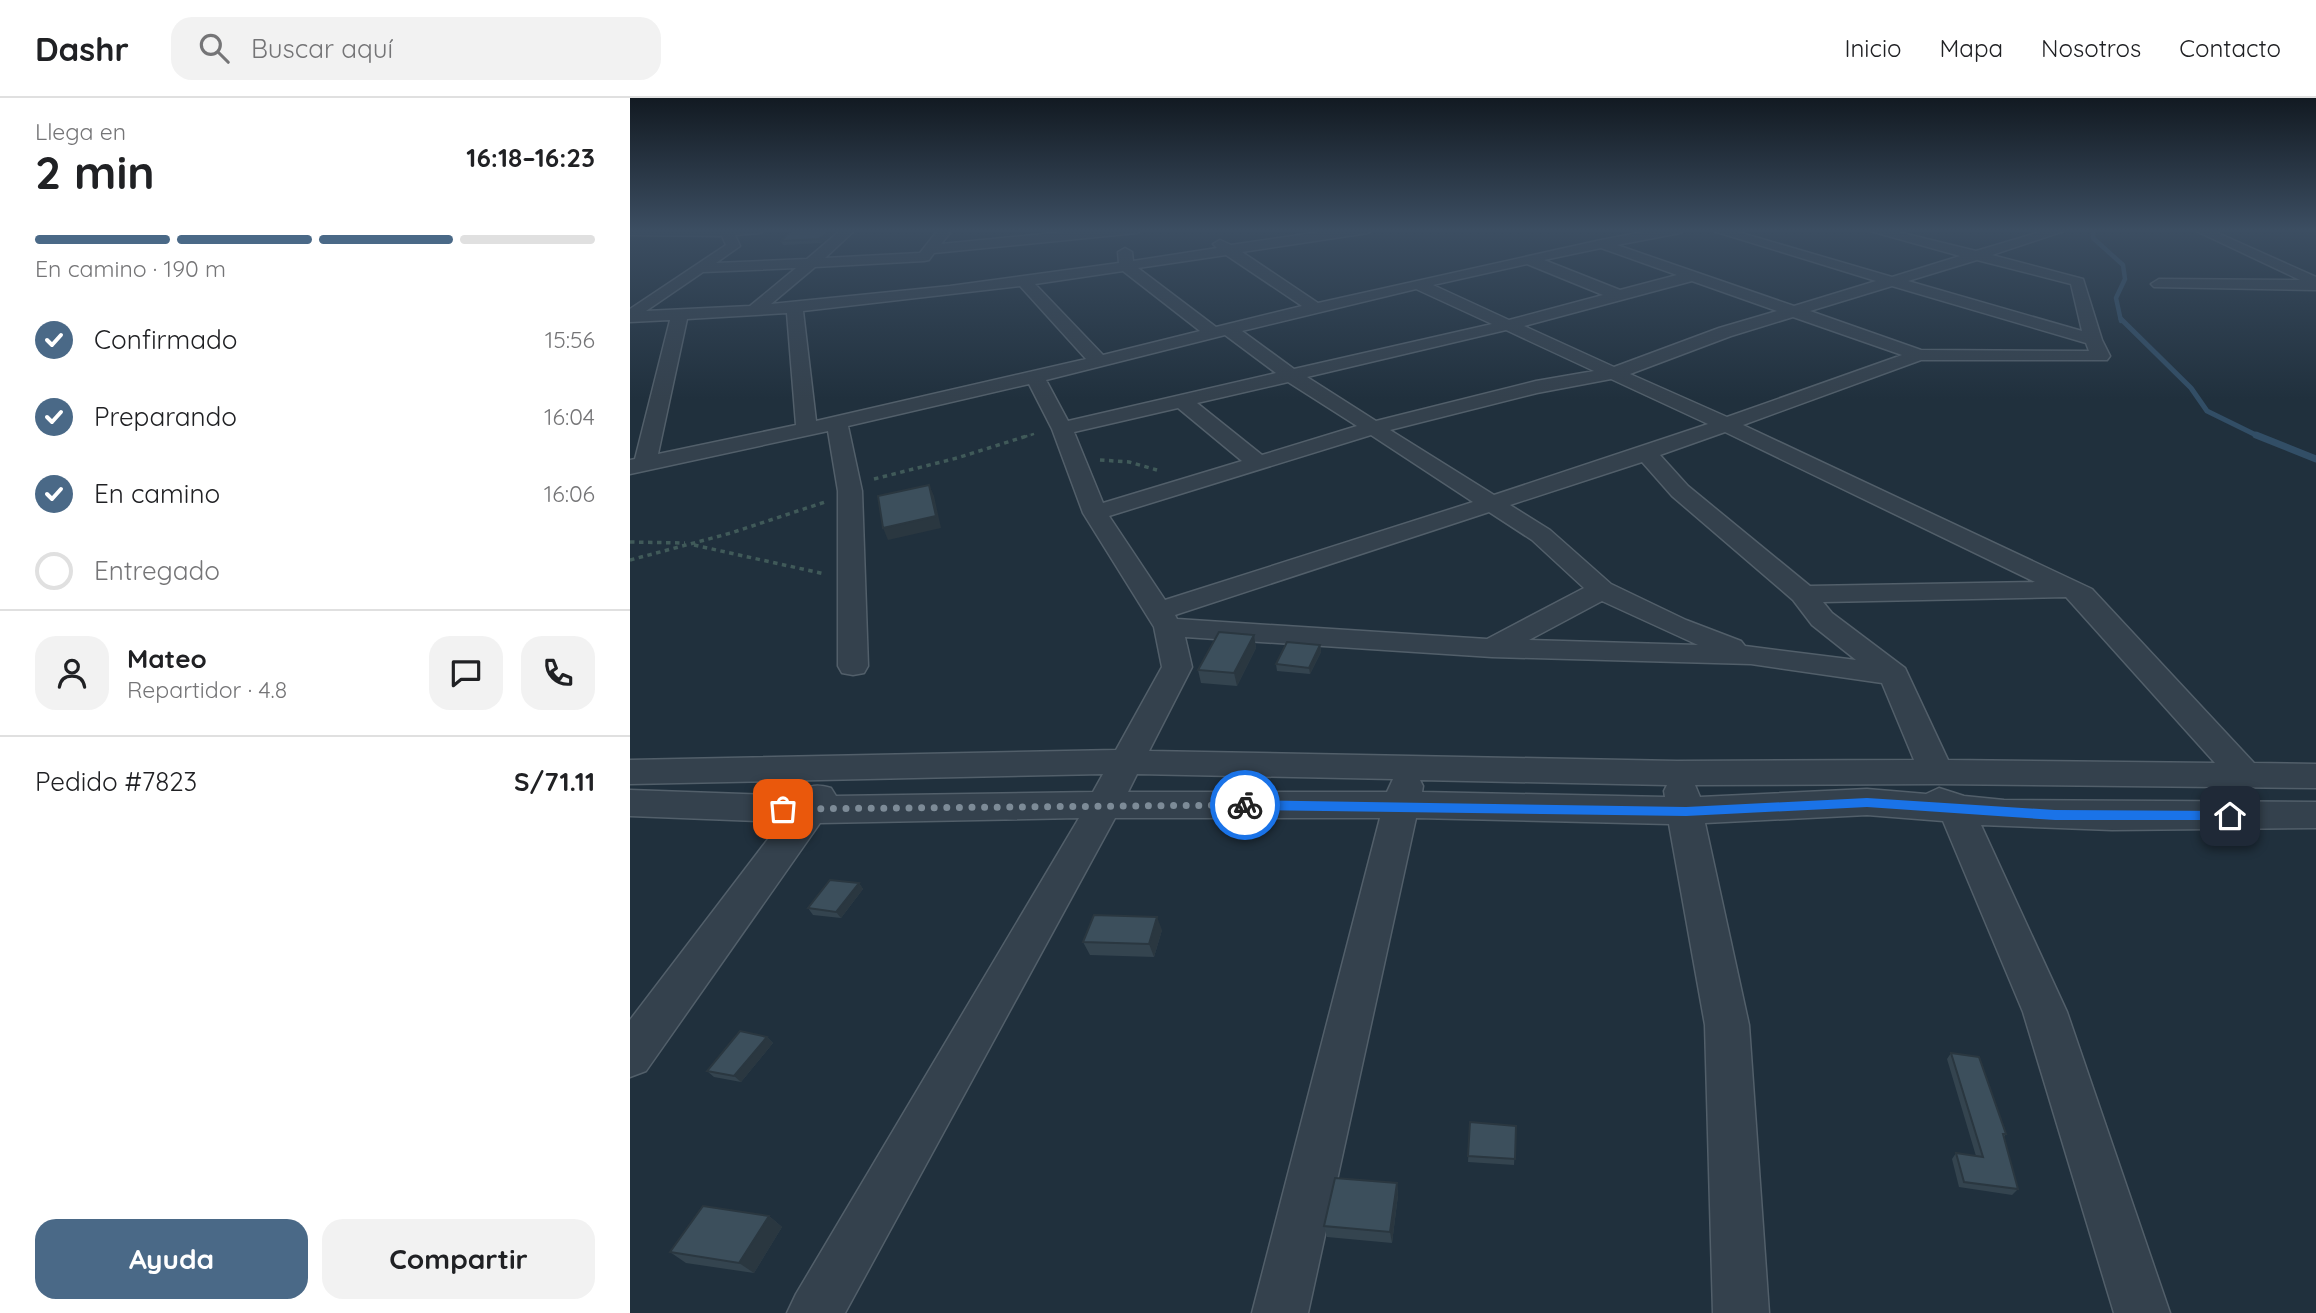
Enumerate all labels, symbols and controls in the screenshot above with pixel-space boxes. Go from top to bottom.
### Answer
search box [171,17,661,80]
text: Dashr [35,28,129,69]
icon: search [195,29,233,67]
text: Buscar aquí [251,32,393,65]
text: Inicio [1844,33,1902,63]
text: Mapa [1940,33,2003,63]
text: Nosotros [2041,33,2141,63]
text: Contacto [2179,33,2281,63]
text: Llega en [35,117,126,146]
text: 16:18–16:23 [466,141,595,174]
text: 2 min [35,143,155,201]
text: En camino · 190 m [35,254,226,283]
icon: check [35,321,73,359]
text: Confirmado [94,323,238,356]
text: 15:56 [545,325,595,354]
icon: check [35,398,73,436]
text: Preparando [94,400,237,433]
text: 16:04 [544,402,595,431]
icon: check [35,475,73,513]
text: En camino [94,477,220,510]
text: 16:06 [544,479,595,508]
text: Entregado [94,554,220,587]
button: person [35,636,109,710]
button: chat [429,636,503,710]
button: phone [521,636,595,710]
text: Mateo [127,642,207,675]
text: Repartidor · 4.8 [127,675,287,704]
text: Pedido #7823 [35,765,197,798]
text: S/71.11 [514,765,595,798]
courier [1210,770,1280,840]
pin [753,779,813,839]
icon: bike [1226,786,1264,824]
pin [2200,786,2260,846]
icon: bag [764,790,802,828]
icon: home [2211,797,2249,835]
button: Ayuda [35,1219,308,1299]
button: Compartir [322,1219,595,1299]

